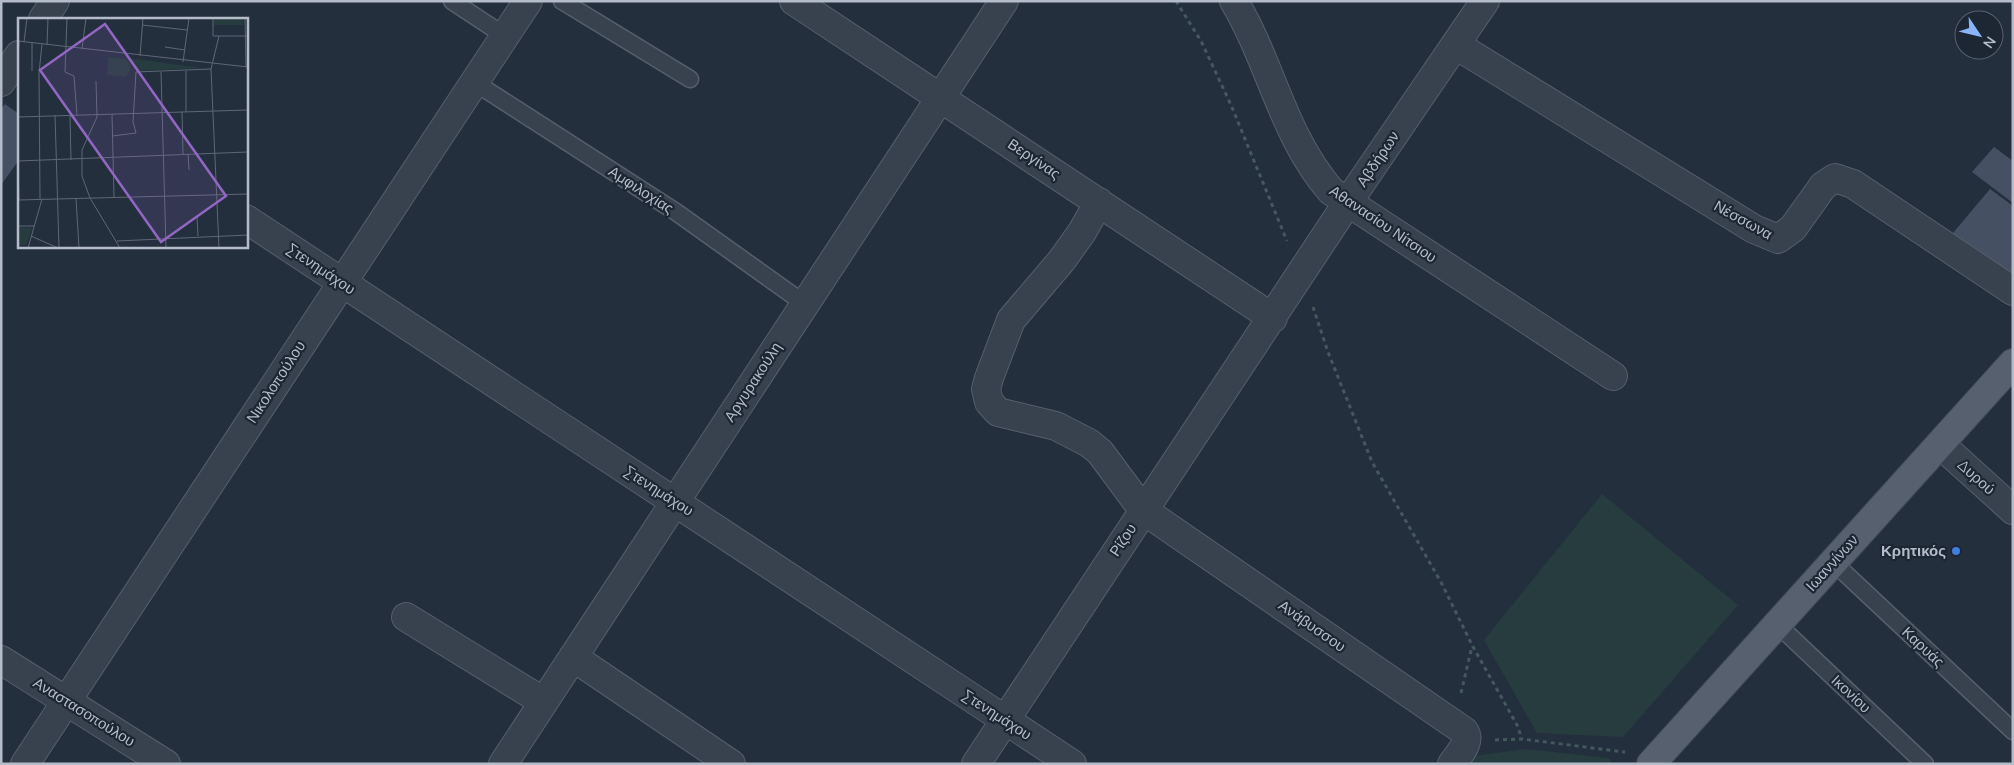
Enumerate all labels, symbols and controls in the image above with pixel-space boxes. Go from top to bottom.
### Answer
north arrow [1954,10,2004,60]
inset map [18,18,248,248]
text: N [1978,32,2000,52]
street label: Αβδήρων [1352,127,1404,191]
street label: Βεργίνας [1004,134,1064,184]
street label: Αμφιλοχίας [605,162,677,218]
street label: Αθανασίου Νίτσιου [1326,181,1440,267]
street label: Νέσσωνα [1710,196,1776,244]
street label: Στενημάχου [283,239,359,299]
street label: Νικολοπούλου [242,337,310,427]
street label: Αργυρακούλη [720,338,786,426]
street label: Δυρού [1953,455,1999,499]
street label: Στενημάχου [621,461,697,521]
street label: Ρίζου [1105,520,1141,560]
street label: Ιωαννίνων [1801,530,1863,596]
place label: Κρητικός [1881,541,1946,561]
marker: Κρητικός [1950,545,1962,557]
street label: Ανάβυσσου [1274,595,1350,657]
street label: Καρυάς [1897,622,1949,672]
street label: Ικονίου [1827,671,1875,717]
street label: Αναστασοπούλου [29,673,139,751]
street label: Στενημάχου [959,685,1035,745]

